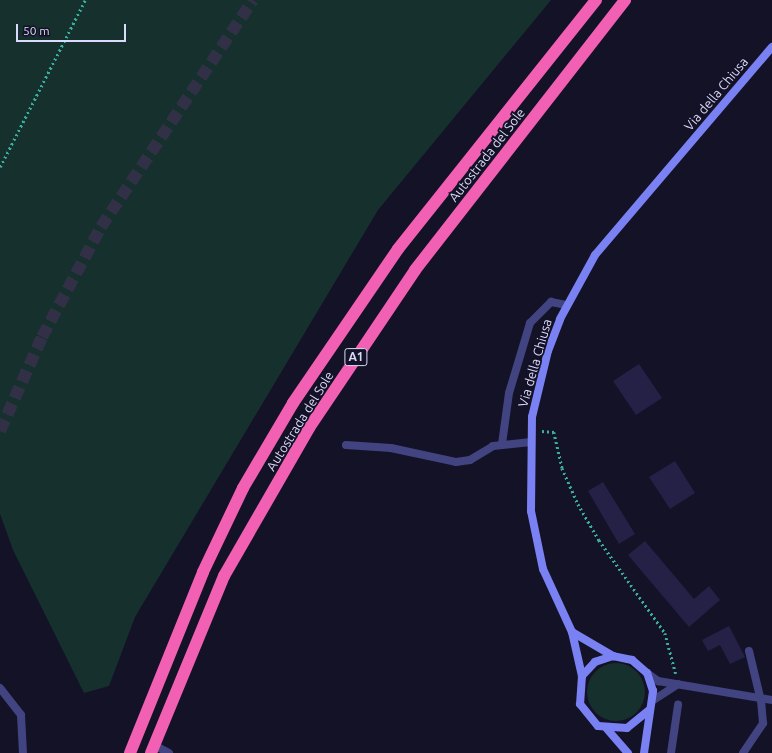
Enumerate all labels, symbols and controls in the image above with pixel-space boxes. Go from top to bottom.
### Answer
scale bar [18,16,128,42]
text: 50 m [23,24,50,37]
street label: Via della Chiusa [681,54,751,134]
street label: Autostrada del Sole [446,105,528,205]
street label: Via della Chiusa [515,317,555,409]
road number: A1 [344,347,368,367]
street label: Autostrada del Sole [263,368,337,474]

